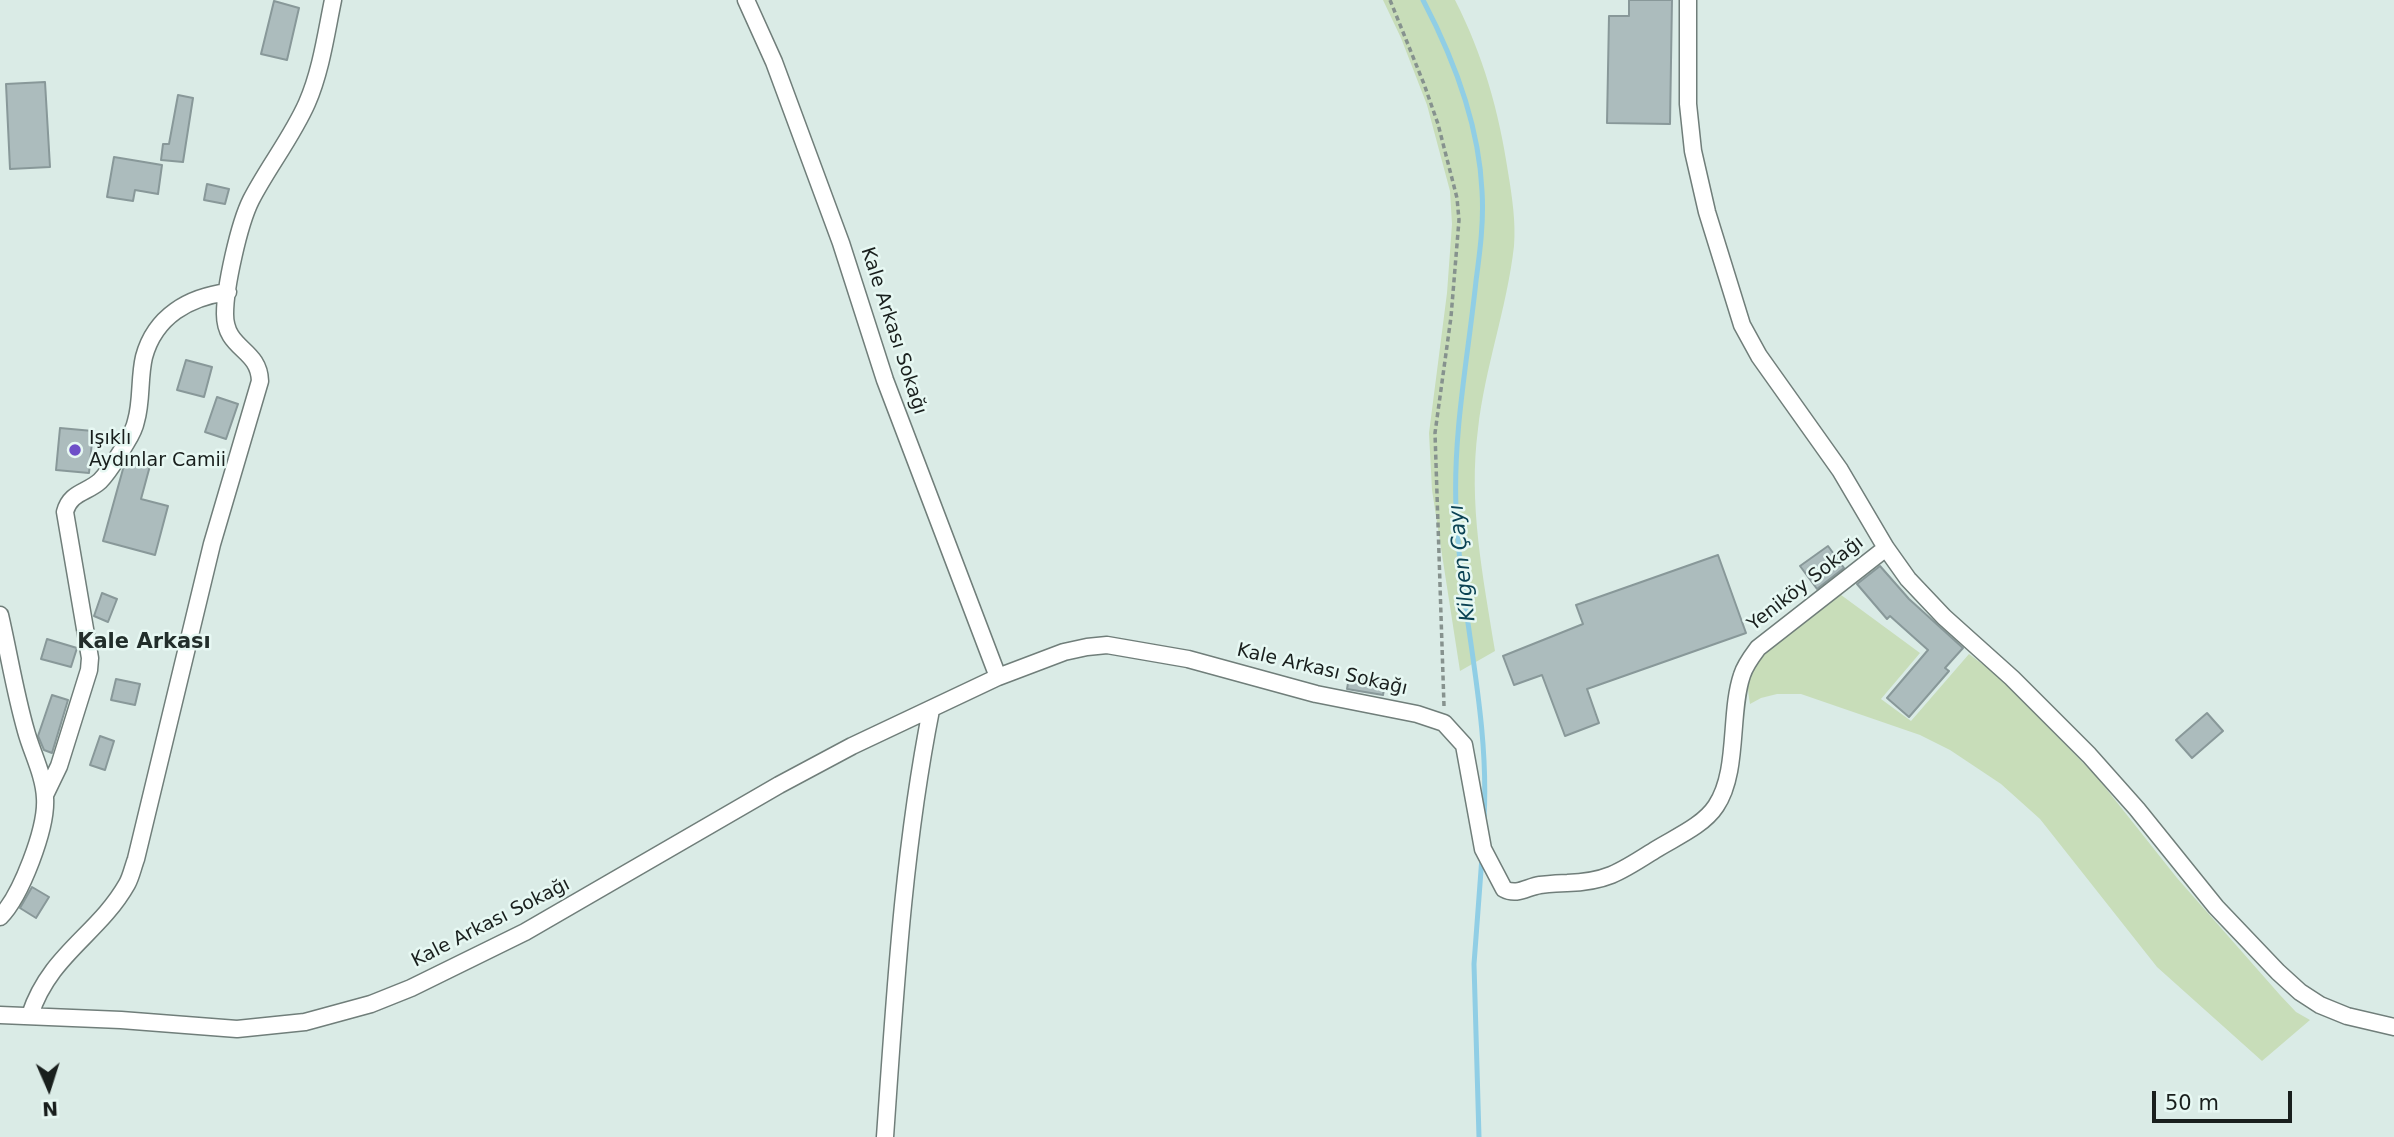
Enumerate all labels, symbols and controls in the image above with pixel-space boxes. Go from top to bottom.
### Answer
street label: Kale Arkası Sokağı [855,245,931,417]
place label: Işıklı Aydınlar Camii [89,428,226,472]
marker: Işıklı Aydınlar Camii [67,442,83,458]
water label: Kilgen Çayı [1444,503,1482,623]
street label: Yeniköy Sokağı [1744,532,1868,636]
district label: Kale Arkası [77,630,211,656]
street label: Kale Arkası Sokağı [1234,639,1410,701]
street label: Kale Arkası Sokağı [408,873,574,973]
north arrow [14,1053,84,1123]
scale bar [2156,1078,2296,1122]
text: 50 m [2165,1091,2219,1115]
text: N [42,1098,59,1120]

